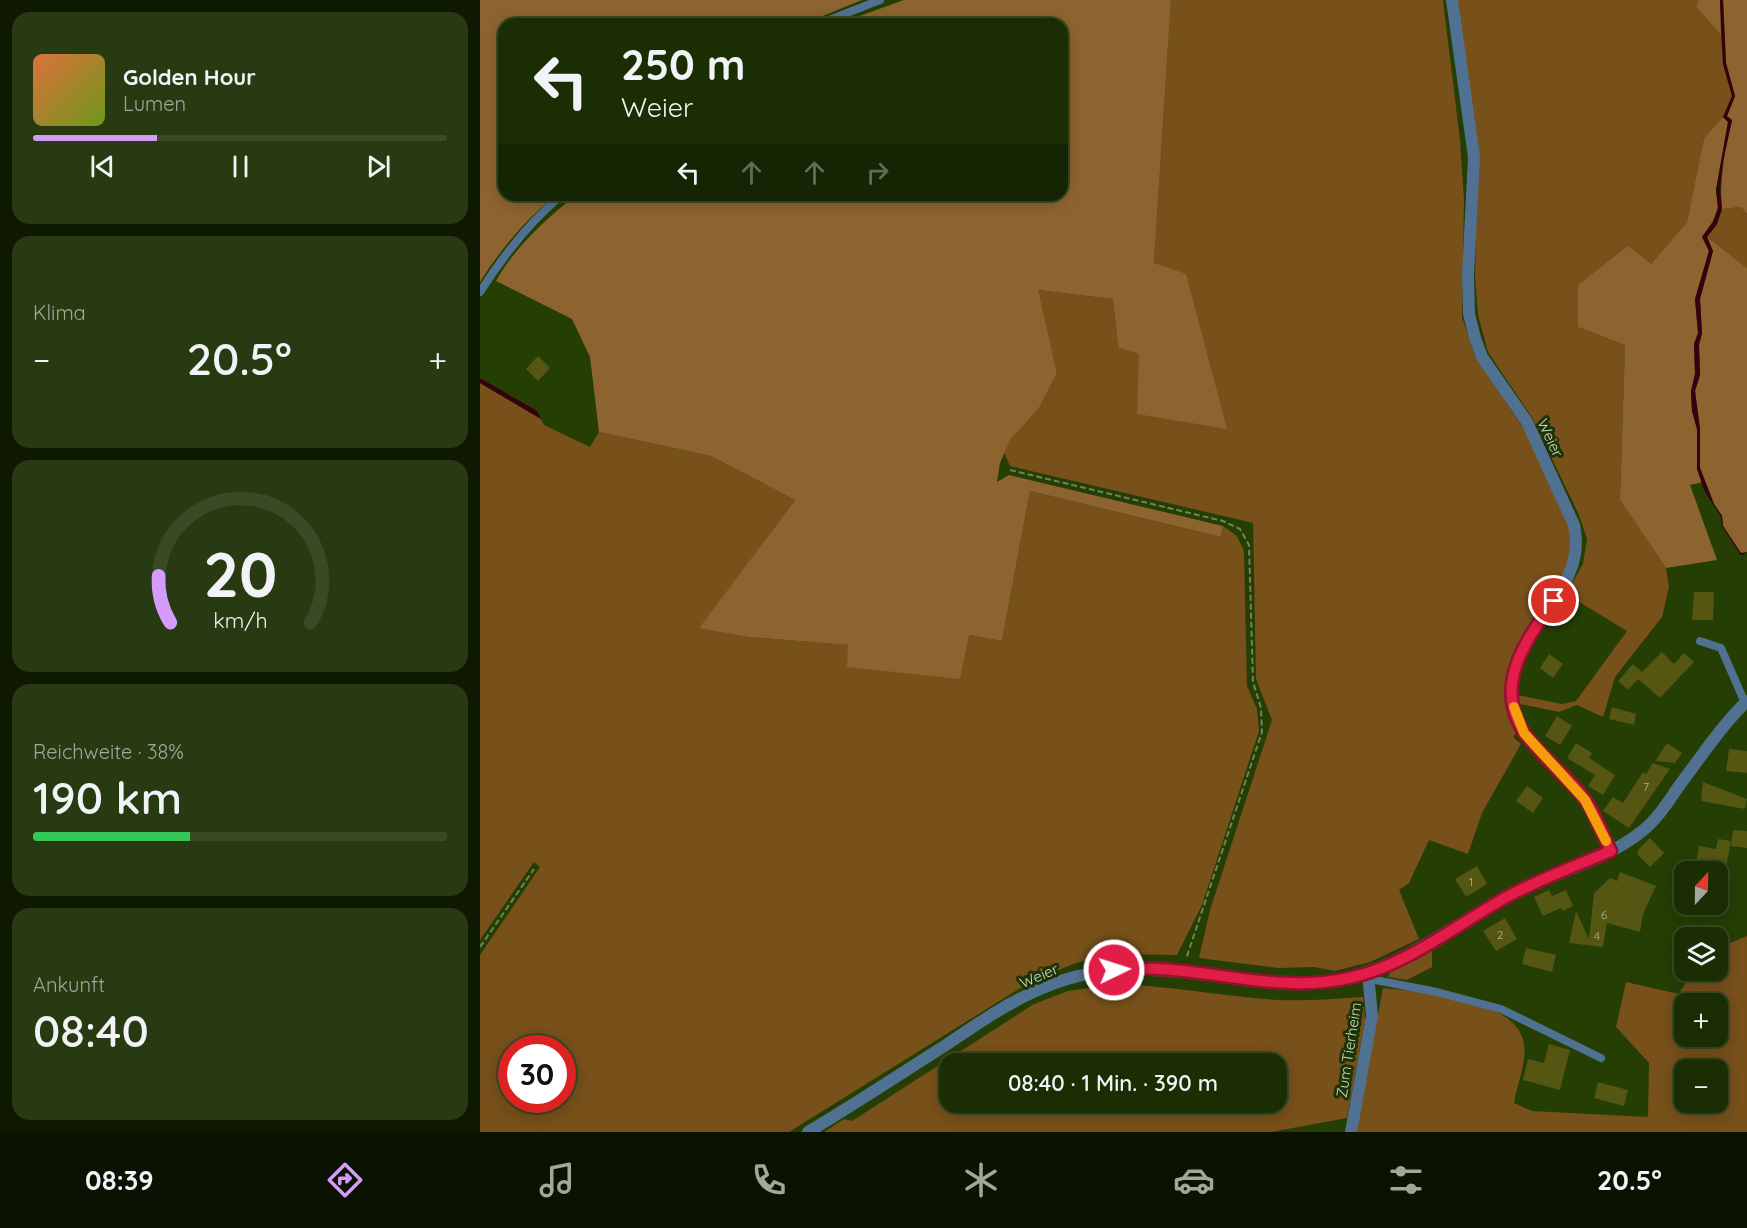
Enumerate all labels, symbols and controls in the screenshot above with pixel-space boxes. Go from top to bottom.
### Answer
text: 250 m [621,38,745,91]
icon: left [522,42,600,120]
text: Golden Hour [123,63,256,91]
text: Weier [621,90,693,124]
text: Lumen [123,91,186,116]
icon: previous [86,150,119,183]
icon: pause [224,150,257,183]
icon: next [362,150,395,183]
icon: left [672,156,705,189]
icon: ahead [735,156,768,189]
icon: ahead [798,156,831,189]
icon: right [861,156,894,189]
text: Klima [33,300,86,325]
text: 20.5° [187,330,292,386]
text: − [33,339,50,380]
text: + [428,339,447,380]
street label: Weier [1533,416,1568,460]
text: 20 [203,535,277,613]
pin [1528,575,1579,626]
icon: arrive [1537,584,1570,617]
text: km/h [213,607,267,633]
text: Reichweite · 38% [33,739,184,764]
text: 190 km [33,769,182,825]
house number: 7 [1643,779,1649,794]
north arrow [1674,861,1728,915]
map controls [1674,861,1728,1113]
house number: 1 [1469,874,1473,889]
house number: 6 [1601,907,1608,922]
house number: 2 [1497,927,1504,942]
button: layers [1674,927,1728,981]
house number: 4 [1594,928,1600,943]
position arrow [1082,938,1146,1002]
street label: Weier [1017,959,1061,992]
text: Ankunft [33,972,105,997]
button: + [1674,993,1728,1047]
street label: Zum Tierheim [1332,1001,1365,1099]
text: 08:40 [33,1002,149,1058]
speed limit sign: 30 [498,1035,576,1113]
button: − [1674,1059,1728,1113]
text: 08:40 · 1 Min. · 390 m [1008,1069,1218,1097]
icon: directions [324,1159,366,1201]
icon: music [536,1159,578,1201]
icon: phone [748,1159,790,1201]
icon: climate [960,1159,1002,1201]
icon: car [1173,1159,1215,1201]
icon: filters [1385,1159,1427,1201]
text: 08:39 [85,1163,154,1197]
text: 20.5° [1597,1163,1662,1197]

